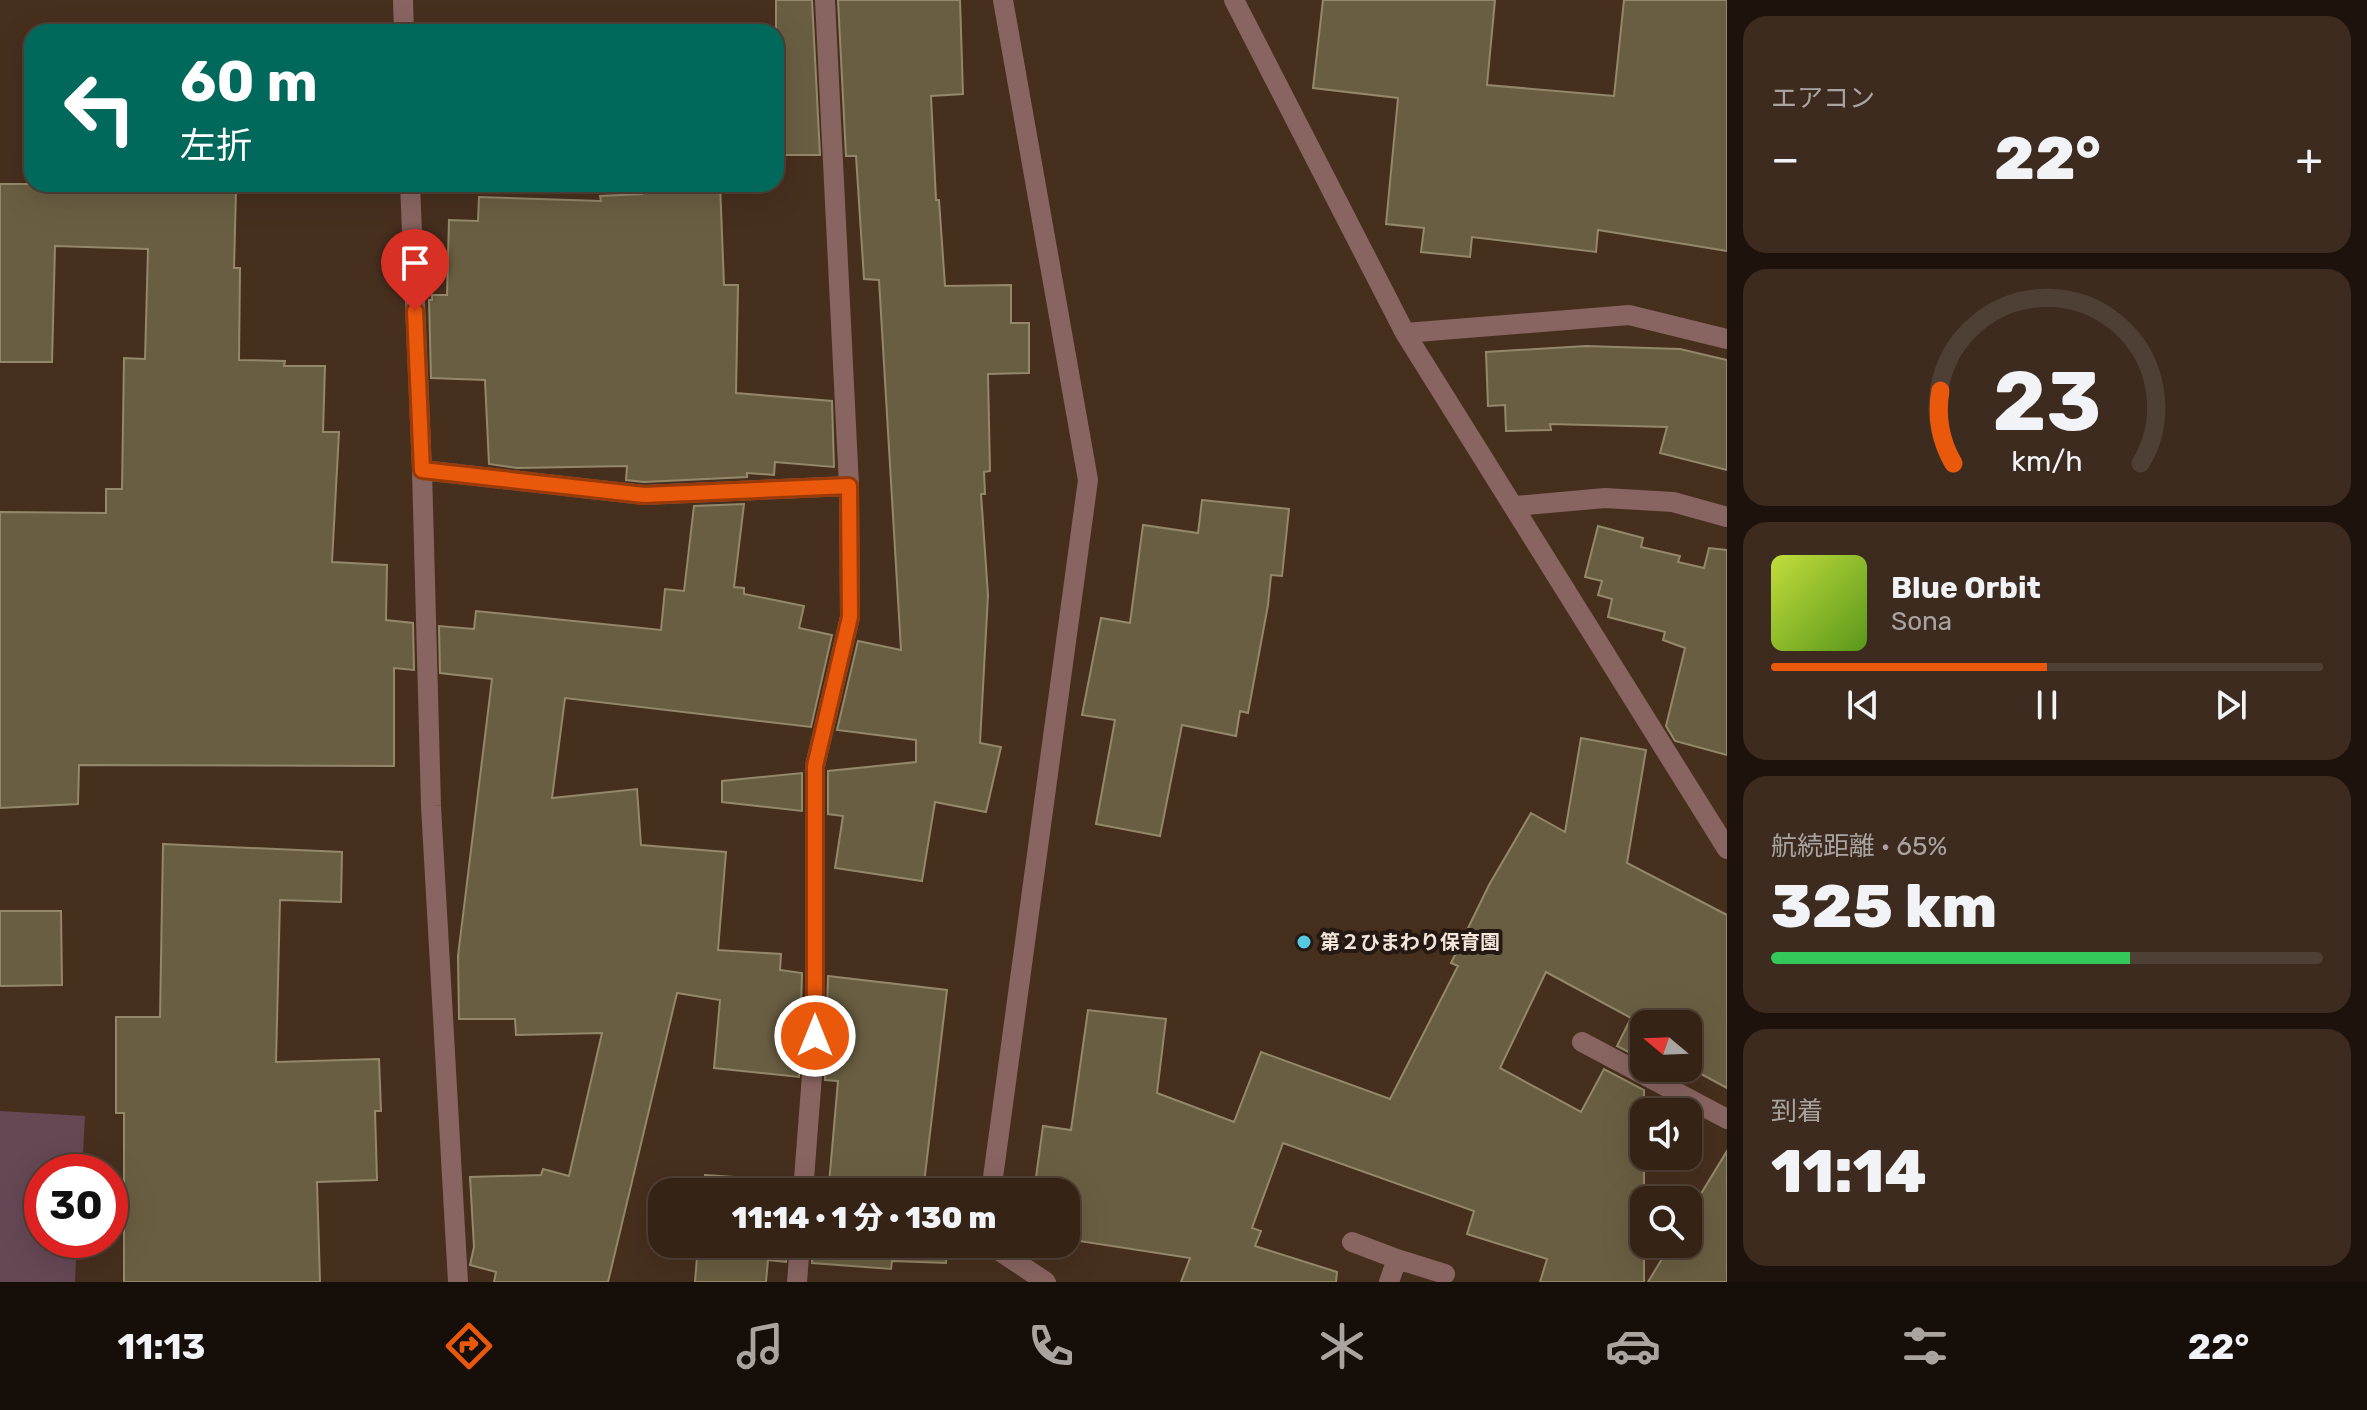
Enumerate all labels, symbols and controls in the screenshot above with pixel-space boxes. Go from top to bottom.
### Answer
text: 60 m [180,49,318,115]
icon: left [48,56,152,160]
text: エアコン [1771,83,1875,114]
text: 22° [1994,123,2101,194]
text: 左折 [180,124,252,167]
text: − [1771,133,1800,185]
text: + [2296,133,2323,185]
pin [381,229,449,311]
icon: arrive [393,241,437,285]
text: 23 [1993,351,2101,450]
text: km/h [2011,444,2083,478]
text: Blue Orbit [1891,570,2041,606]
text: Sona [1891,606,1952,637]
icon: previous [1841,683,1885,727]
icon: pause [2025,683,2069,727]
icon: next [2209,683,2253,727]
text: 航続距離 · 65% [1771,831,1947,862]
text: 325 km [1771,871,1997,942]
place label: 第２ひまわり保育園 [1320,930,1500,954]
marker: 第２ひまわり保育園 [1295,933,1313,951]
position arrow [773,994,857,1078]
north arrow [1630,1010,1702,1082]
map controls [1630,1010,1702,1258]
text: 到着 [1771,1096,1823,1127]
button: sound [1630,1098,1702,1170]
text: 11:14 [1771,1136,1927,1207]
speed limit sign: 30 [24,1154,128,1258]
button: search [1630,1186,1702,1258]
text: 11:14 · 1 分 · 130 m [732,1200,996,1236]
icon: directions [441,1318,497,1374]
icon: music [732,1318,788,1374]
icon: phone [1023,1318,1079,1374]
icon: climate [1314,1318,1370,1374]
icon: car [1605,1318,1661,1374]
icon: filters [1897,1318,1953,1374]
text: 11:13 [118,1325,206,1368]
text: 22° [2188,1325,2249,1368]

